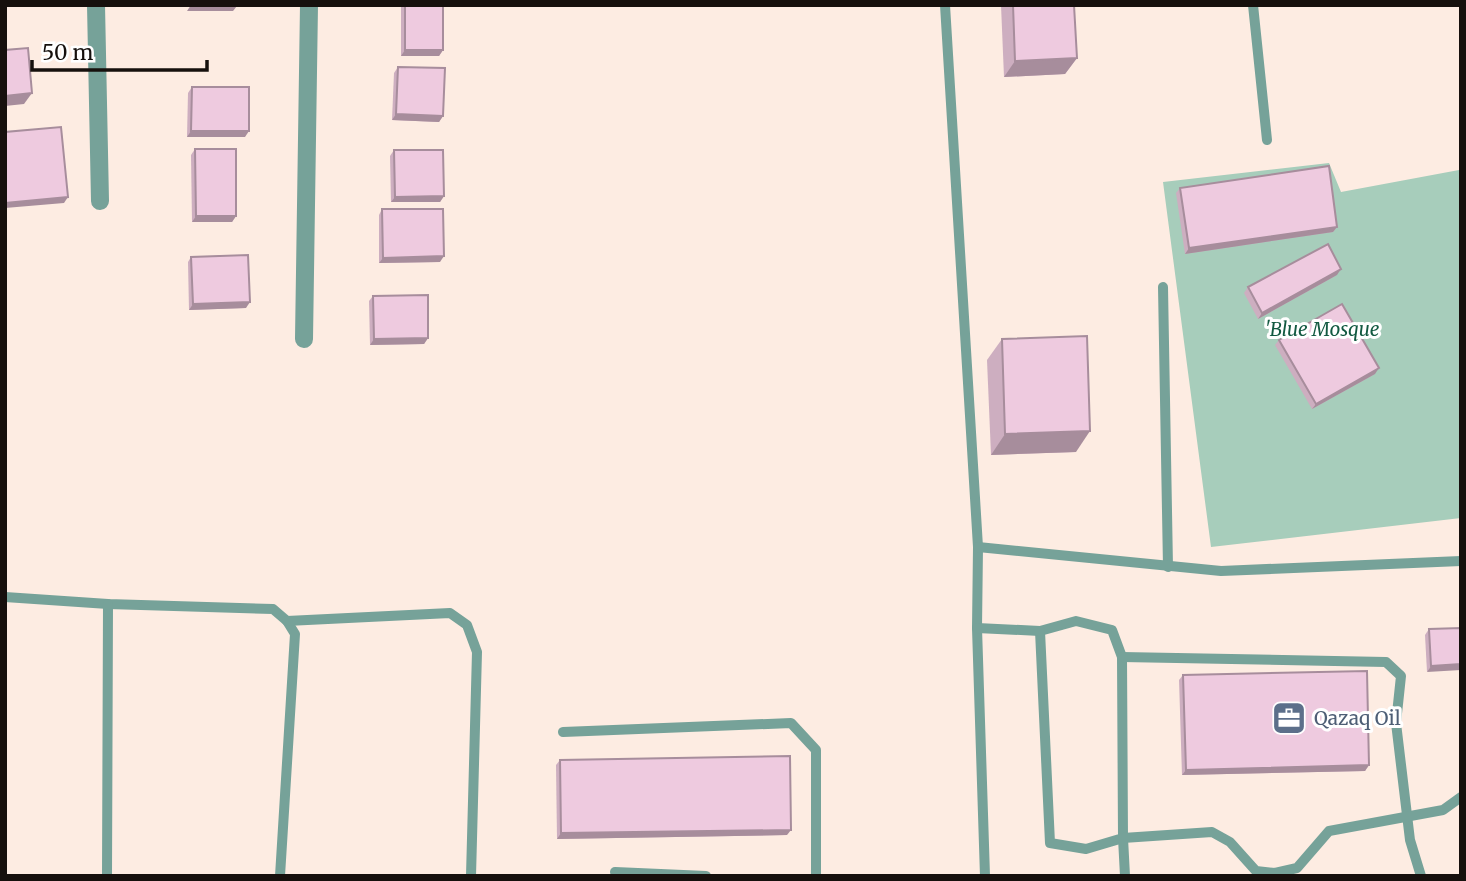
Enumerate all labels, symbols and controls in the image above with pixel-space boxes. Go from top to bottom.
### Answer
scale bar [32,28,206,72]
text: 50 m [42,39,93,66]
park label: 'Blue Mosque [1265,317,1380,341]
office icon: Qazaq Oil [1270,699,1308,737]
place label: Qazaq Oil [1314,706,1401,730]

